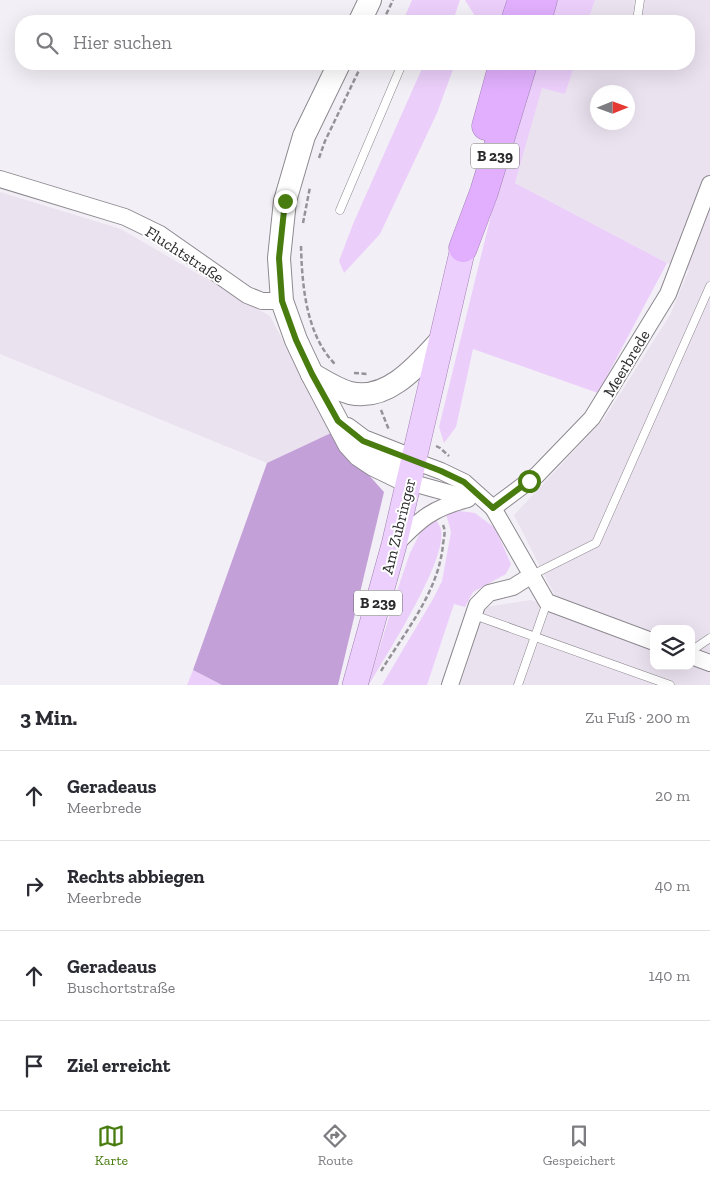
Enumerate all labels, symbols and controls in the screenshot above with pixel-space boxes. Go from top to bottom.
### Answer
search box [15,15,695,70]
icon: search [33,29,61,57]
text: Hier suchen [73,31,172,54]
north arrow [590,85,635,130]
road number: B 239 [471,144,519,168]
route end [274,190,297,213]
street label: Fluchtstraße [142,222,228,287]
street label: Meerbrede [599,326,654,400]
route start [518,470,541,493]
street label: Am Zubringer [377,476,420,576]
road number: B 239 [354,590,402,616]
map controls [650,625,695,670]
button: layers [650,625,695,670]
text: 3 Min. [20,705,77,730]
text: Zu Fuß · 200 m [585,708,690,727]
text: Geradeaus [67,775,157,798]
icon: ahead [20,782,48,810]
text: 20 m [655,786,690,805]
text: Meerbrede [67,798,142,817]
text: Rechts abbiegen [67,865,205,888]
icon: right [20,872,48,900]
text: 40 m [655,876,690,895]
text: Meerbrede [67,888,142,907]
text: Geradeaus [67,955,157,978]
icon: ahead [20,962,48,990]
text: 140 m [649,966,690,985]
text: Buschortstraße [67,978,175,997]
icon: arrive [20,1052,48,1080]
text: Ziel erreicht [67,1054,170,1077]
tab: Karte [95,1122,128,1169]
tab: Route [318,1122,353,1169]
tab: Gespeichert [543,1122,615,1169]

